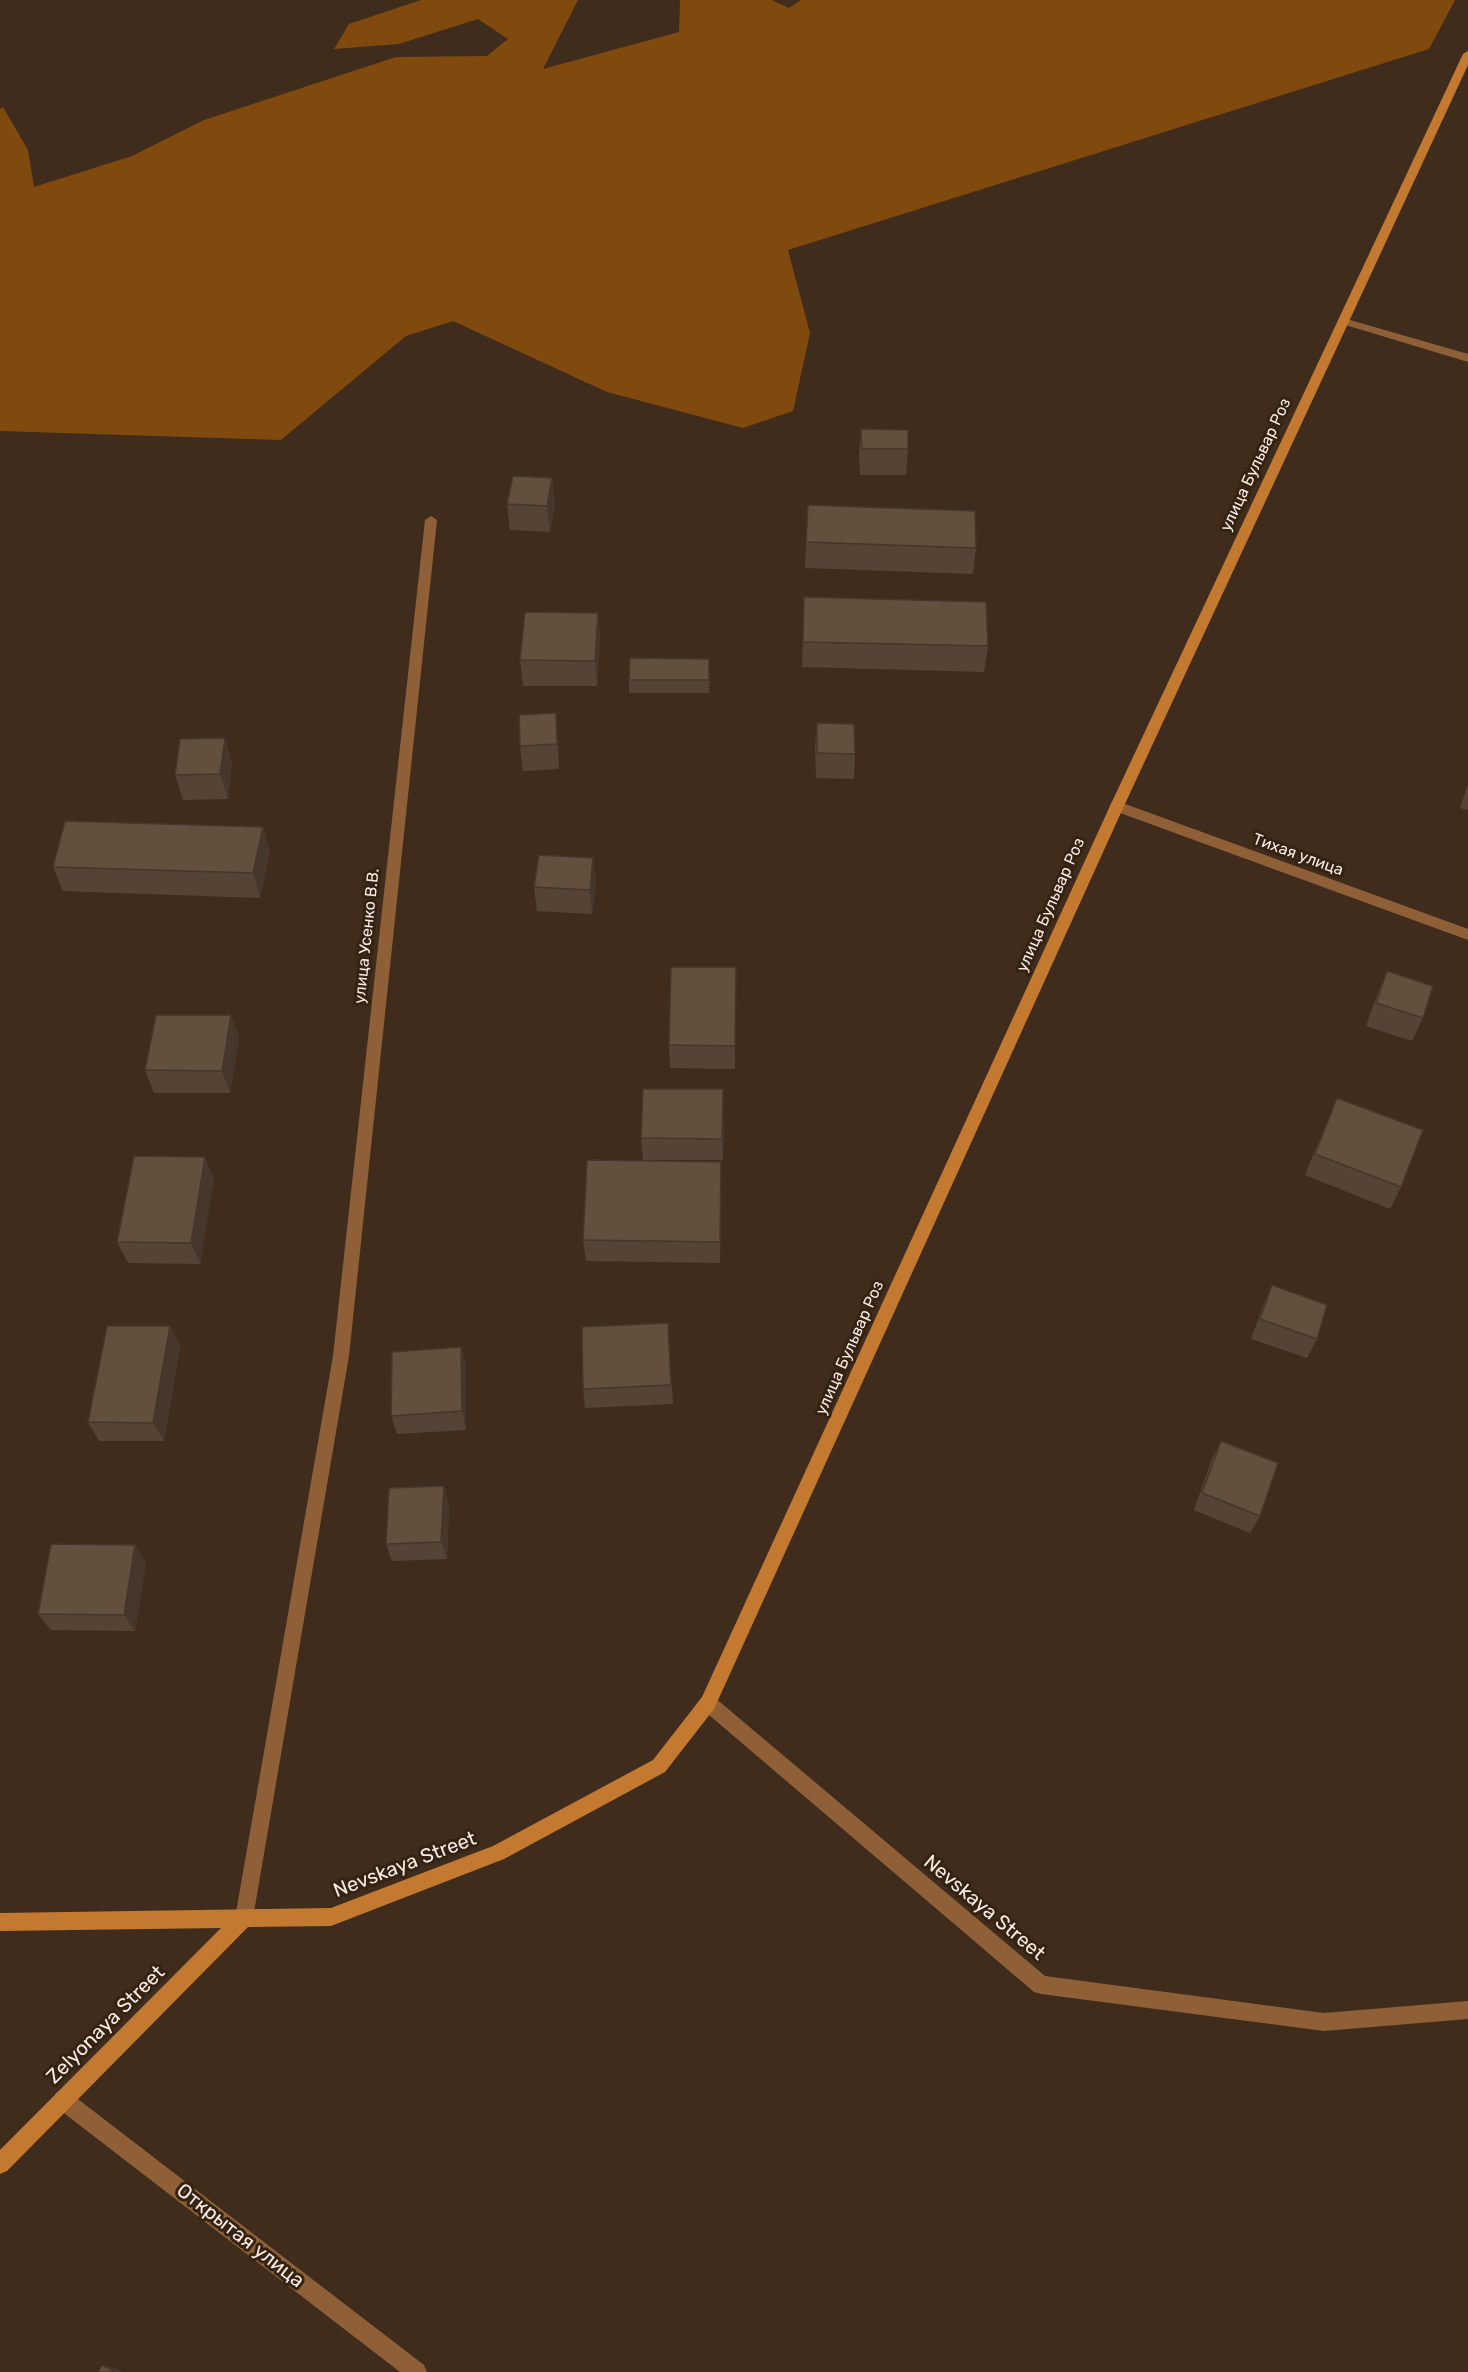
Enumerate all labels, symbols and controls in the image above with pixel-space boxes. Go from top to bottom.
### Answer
street label: улица Бульвар Роз [1217,395,1295,535]
street label: Тихая улица [1250,830,1346,880]
street label: улица Бульвар Роз [1013,835,1089,975]
street label: улица Усенко В.В. [350,867,384,1005]
street label: улица Бульвар Роз [812,1278,888,1418]
street label: Nevskaya Street [330,1827,480,1903]
street label: Nevskaya Street [918,1850,1050,1966]
street label: Zelyonaya Street [42,1961,170,2089]
street label: Открытая улица [171,2179,309,2293]

